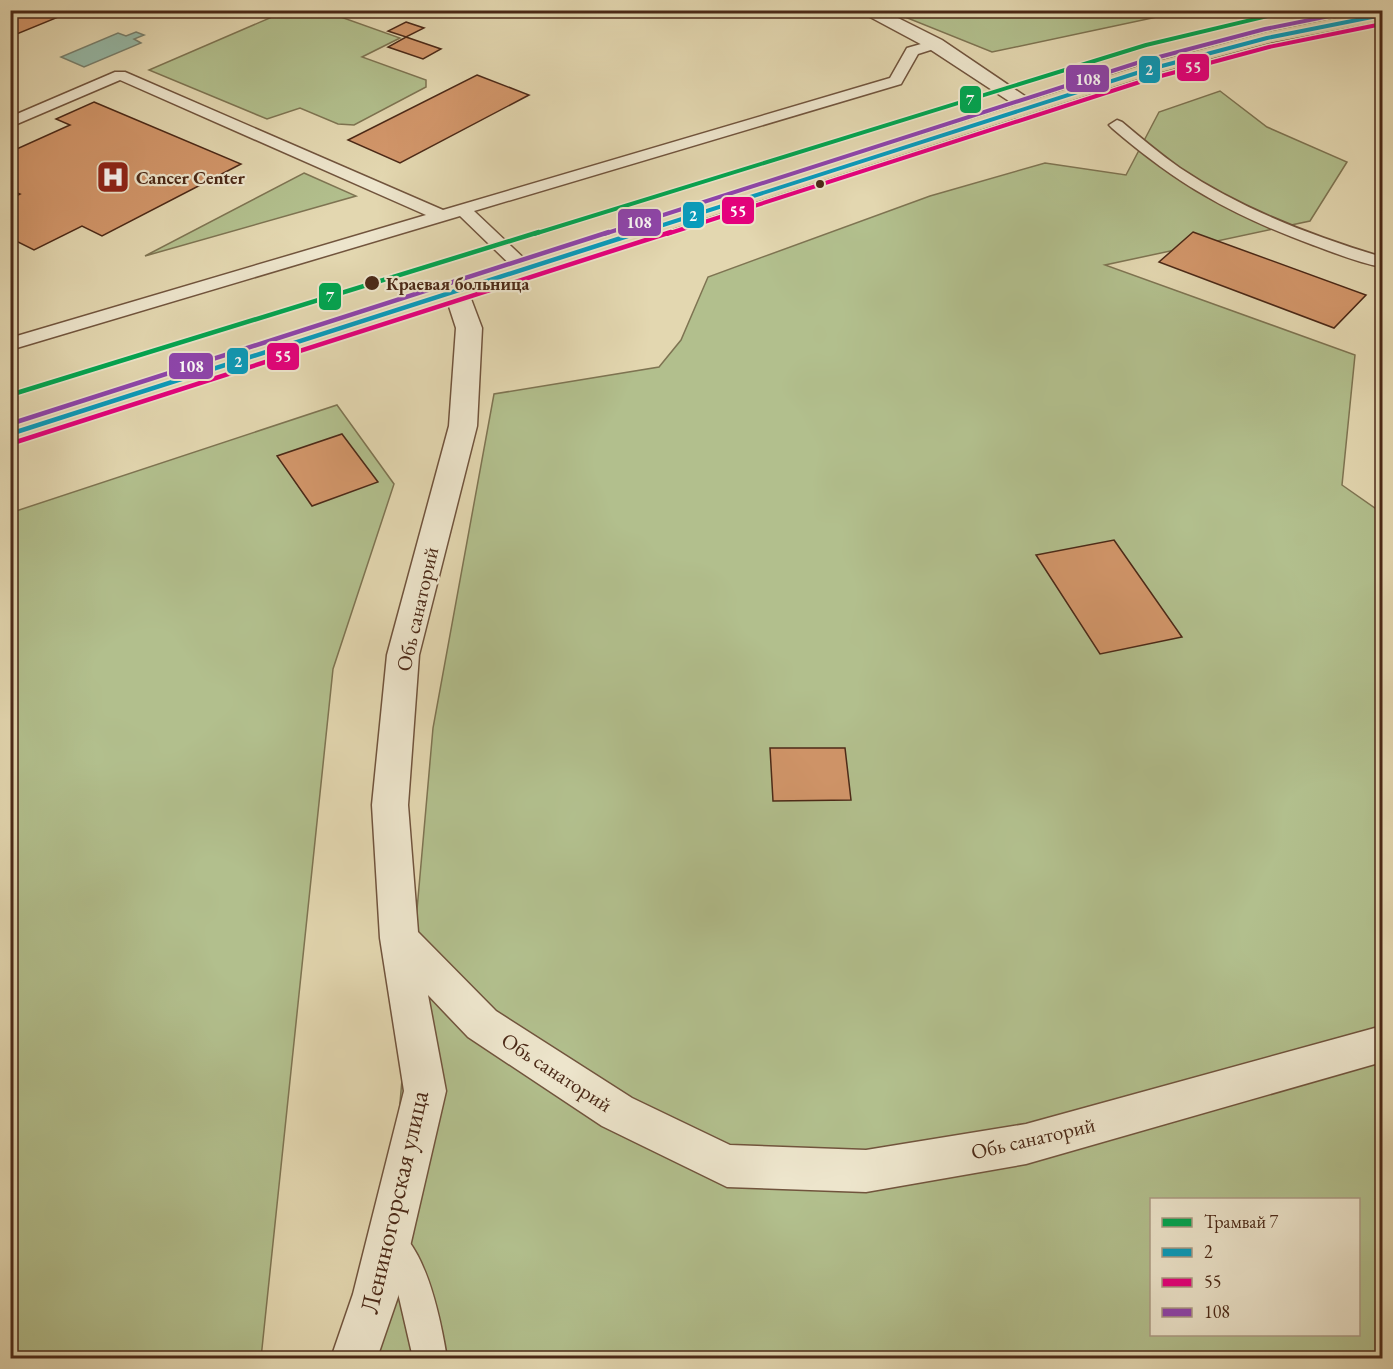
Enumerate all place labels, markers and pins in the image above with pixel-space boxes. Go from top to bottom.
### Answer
hospital icon: Cancer Center [95,159,131,195]
place label: Cancer Center [136,166,246,189]
unlabelled marker [814,178,826,190]
place label: Краевая больница [386,272,530,295]
marker: Краевая больница [363,274,381,292]

